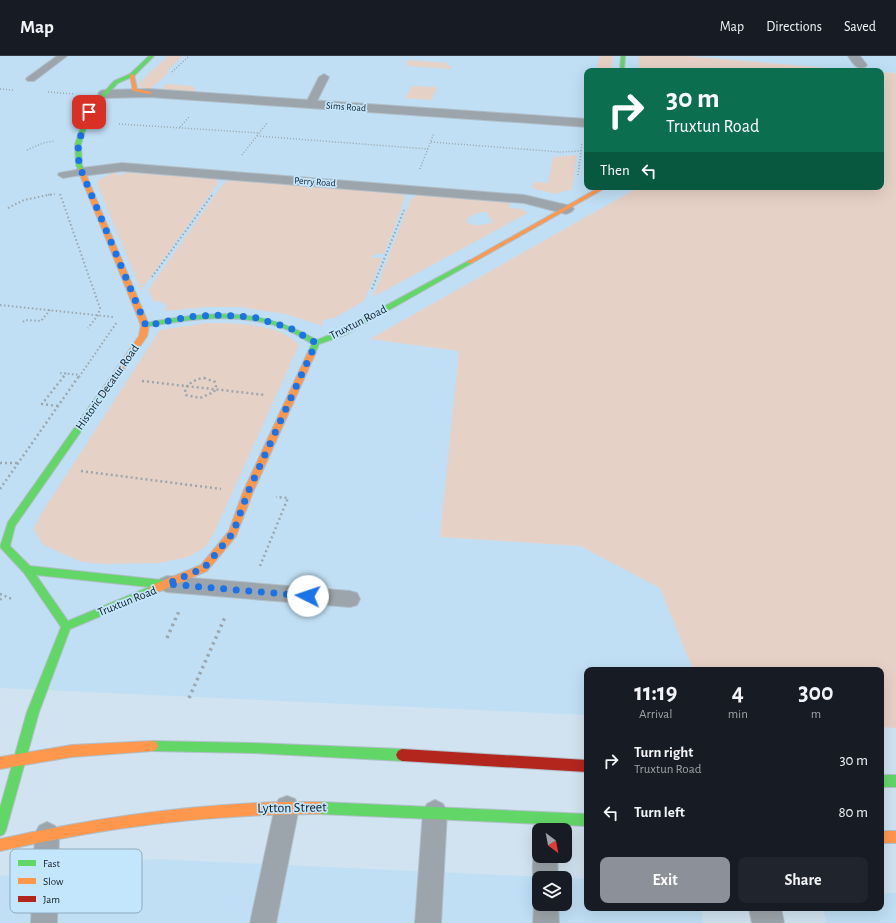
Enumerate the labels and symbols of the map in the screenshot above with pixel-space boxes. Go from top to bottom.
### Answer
pin [72,95,106,129]
street label: Sims Road [326,101,366,113]
street label: Perry Road [294,176,336,188]
street label: Truxtun Road [328,303,388,341]
street label: Historic Decatur Road [73,342,141,432]
position arrow [287,575,329,617]
street label: Truxtun Road [96,584,158,618]
street label: Lytton Street [257,800,327,816]
north arrow [532,823,572,863]
legend [10,849,142,913]
text: Fast [43,858,61,869]
text: Slow [43,876,64,887]
text: Jam [43,894,60,905]

